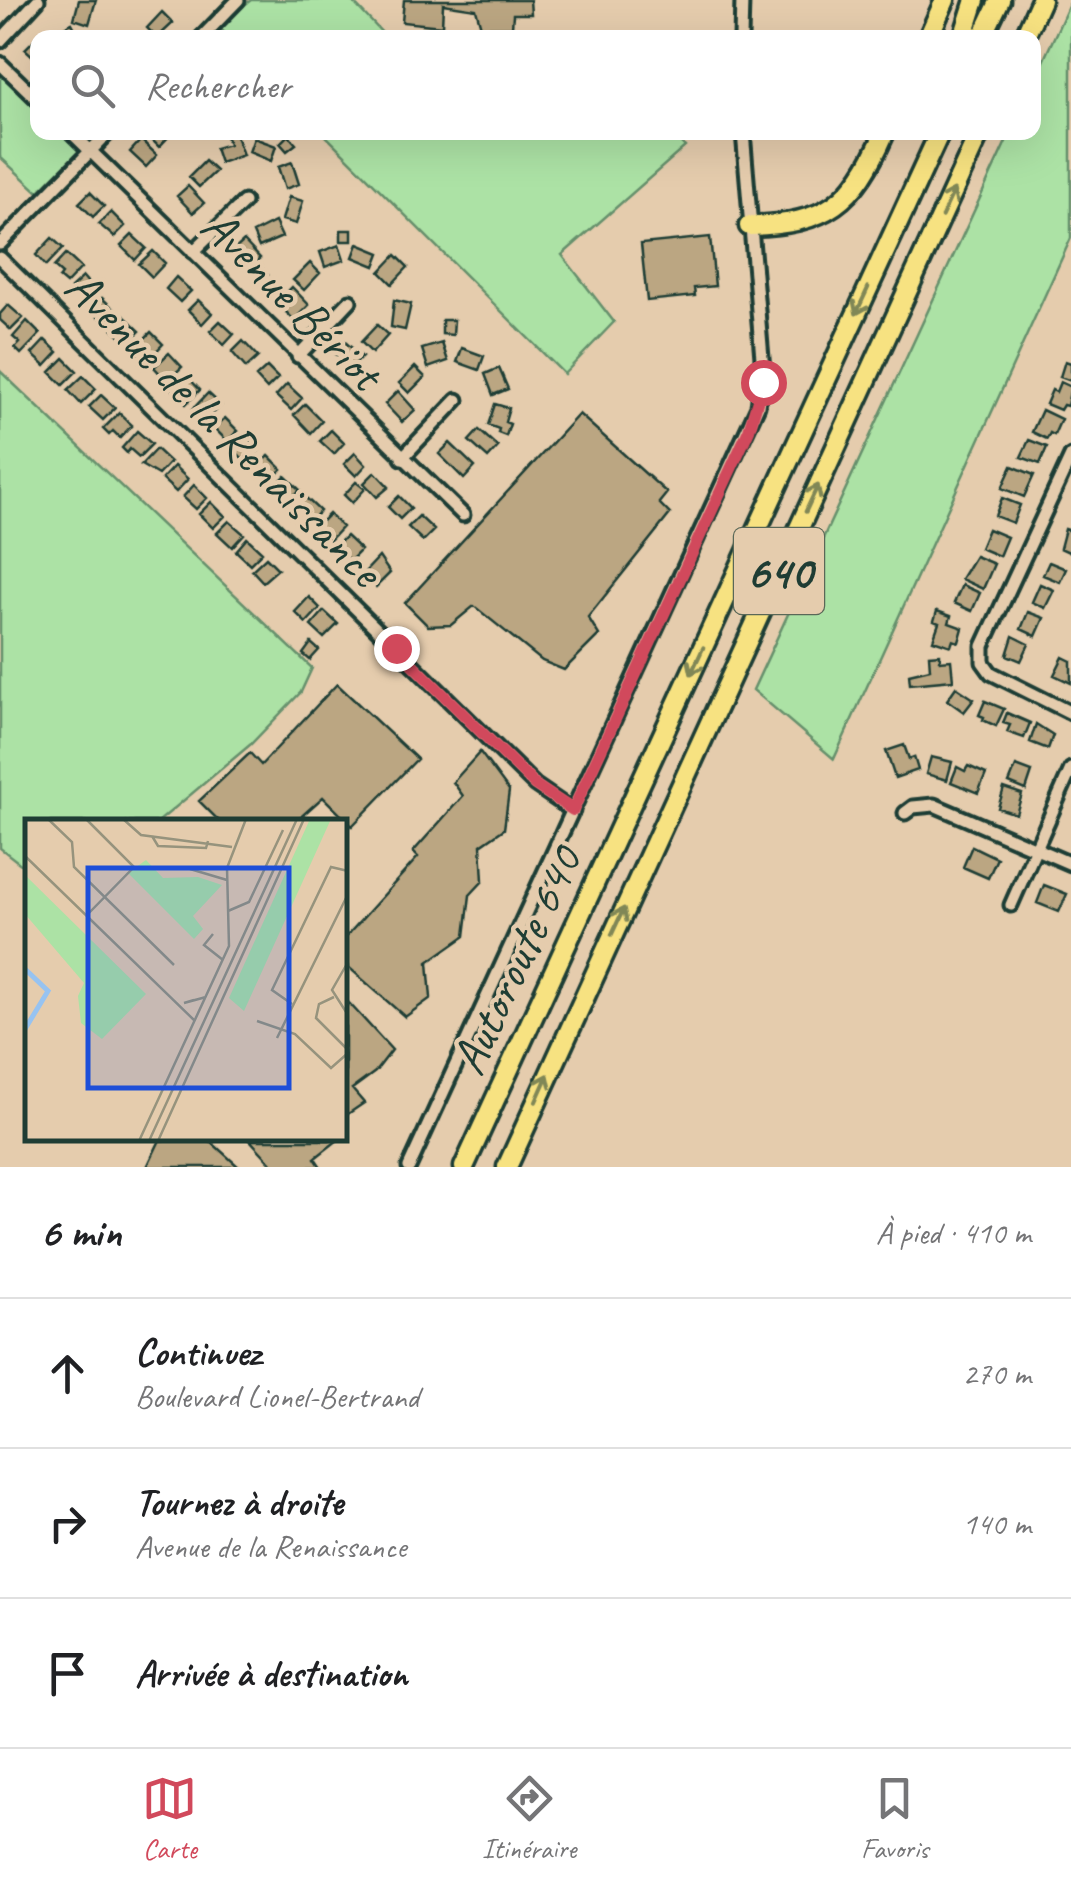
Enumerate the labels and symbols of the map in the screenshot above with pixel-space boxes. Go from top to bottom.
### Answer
one-way arrow [940,188,958,219]
street label: Avenue Bériot [188,195,399,406]
street label: Avenue de la Renaissance [52,256,399,603]
one-way arrow [852,286,870,316]
route start [741,360,787,406]
one-way arrow [804,484,823,514]
road number: 640 [734,528,824,614]
route end [374,626,420,672]
one-way arrow [686,645,705,675]
inset map [25,819,348,1142]
street label: Autoroute 640 [436,834,598,1084]
one-way arrow [610,906,628,937]
one-way arrow [534,1074,553,1104]

